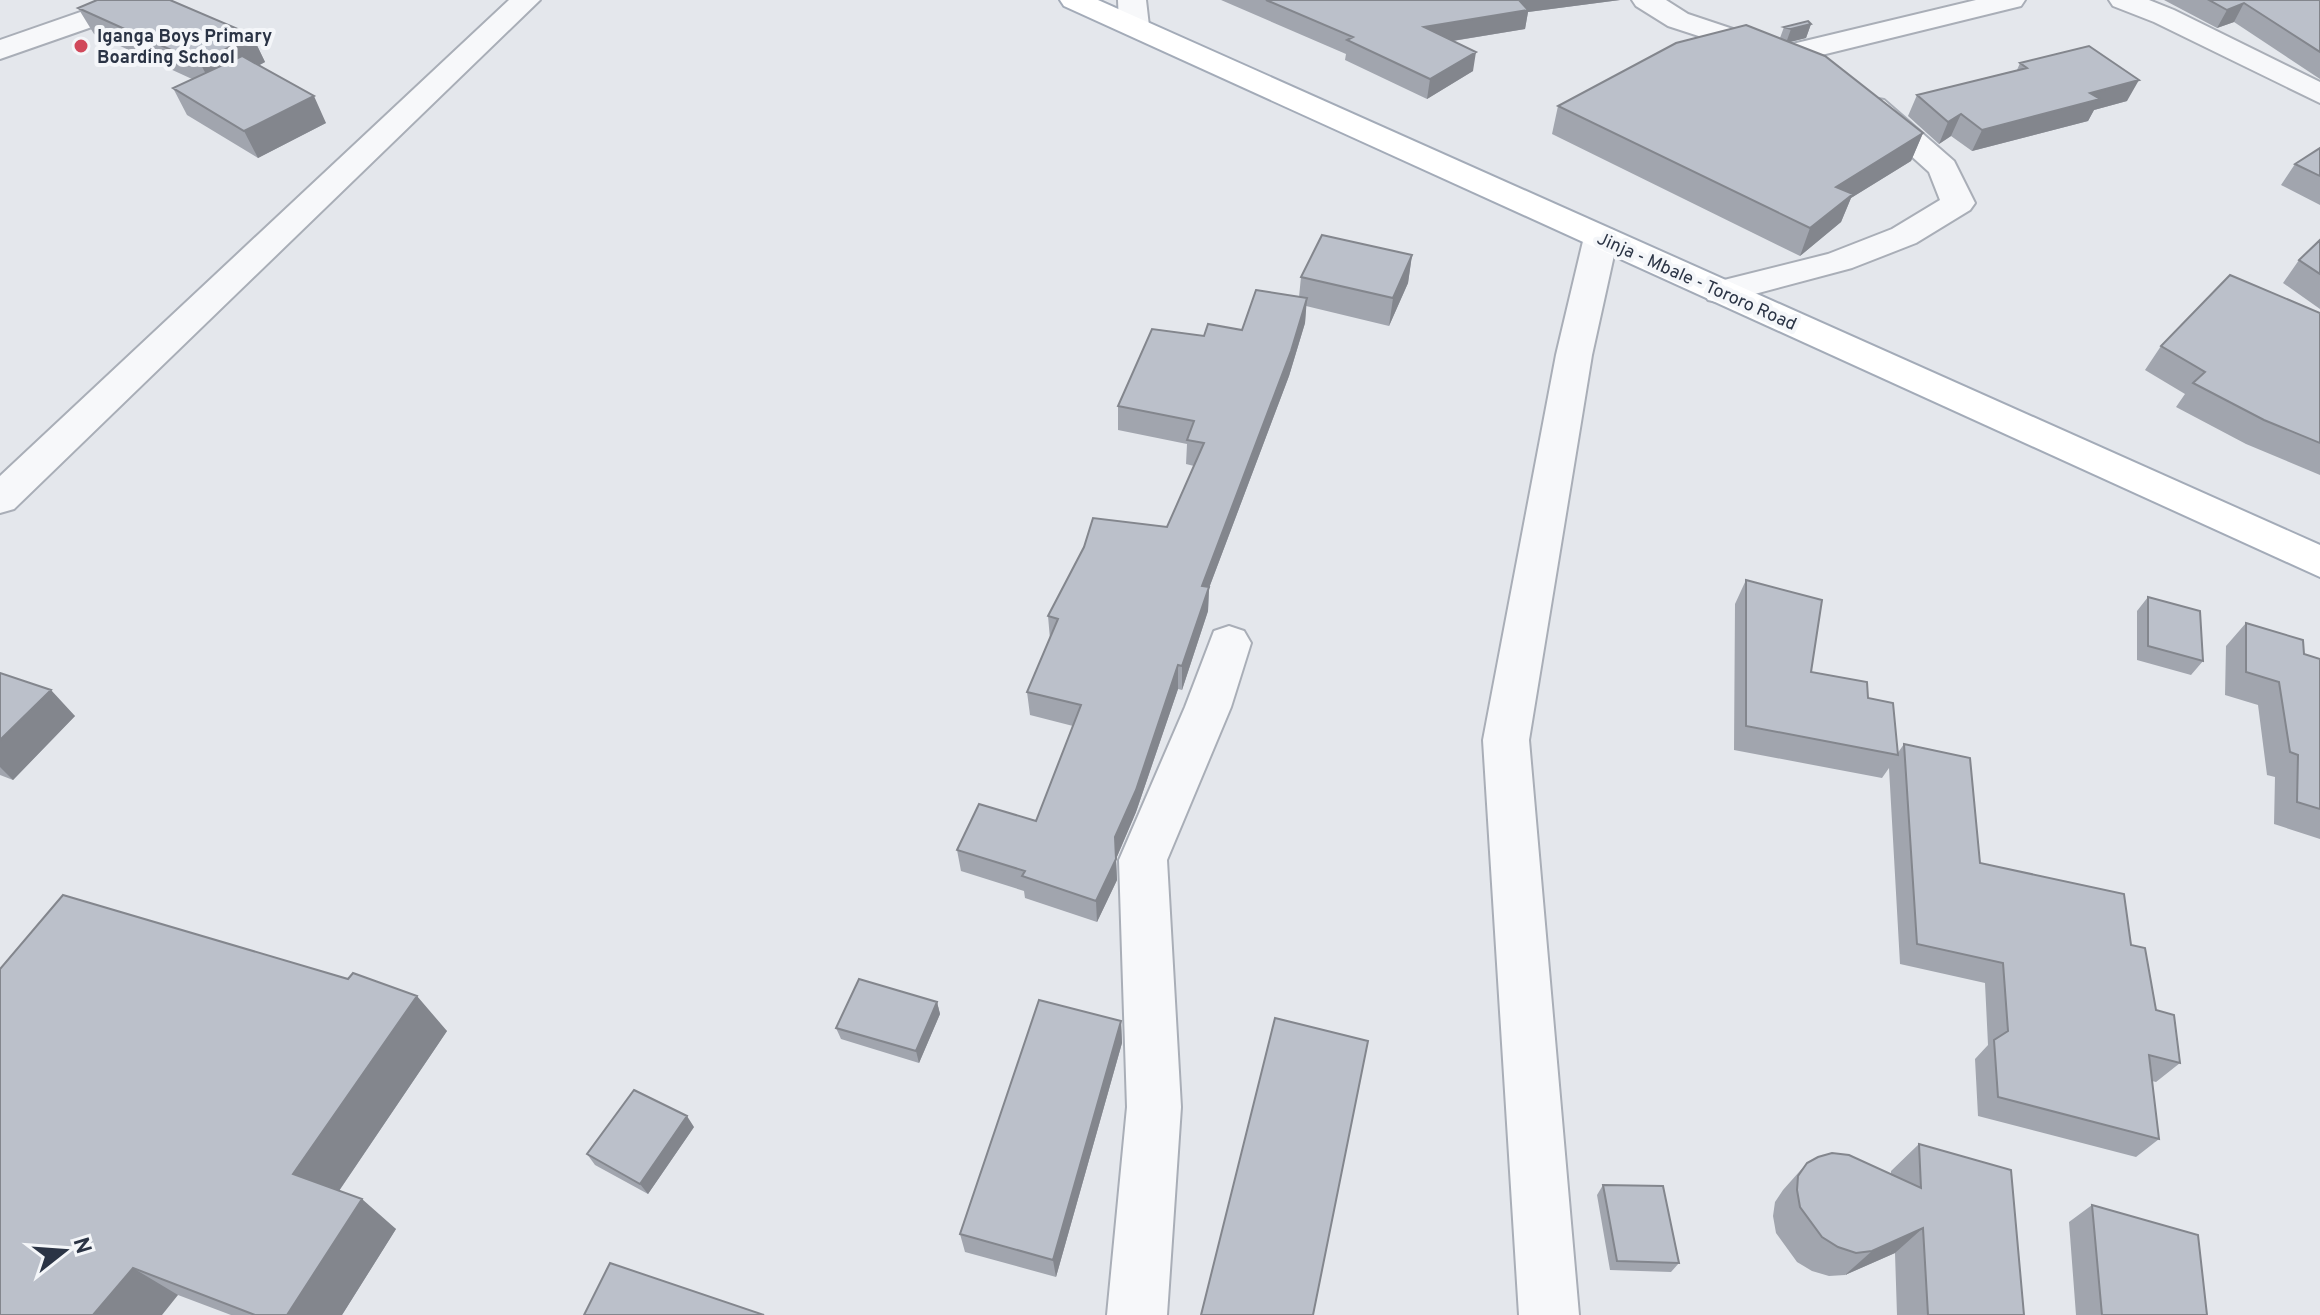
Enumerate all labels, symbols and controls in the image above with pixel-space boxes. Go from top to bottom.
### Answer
place label: Iganga Boys Primary Boarding School [97,26,272,70]
marker: Iganga Boys Primary Boarding School [72,37,90,55]
street label: Jinja - Mbale - Tororo Road [1593,228,1800,337]
north arrow [24,1211,104,1291]
text: N [66,1234,96,1257]

